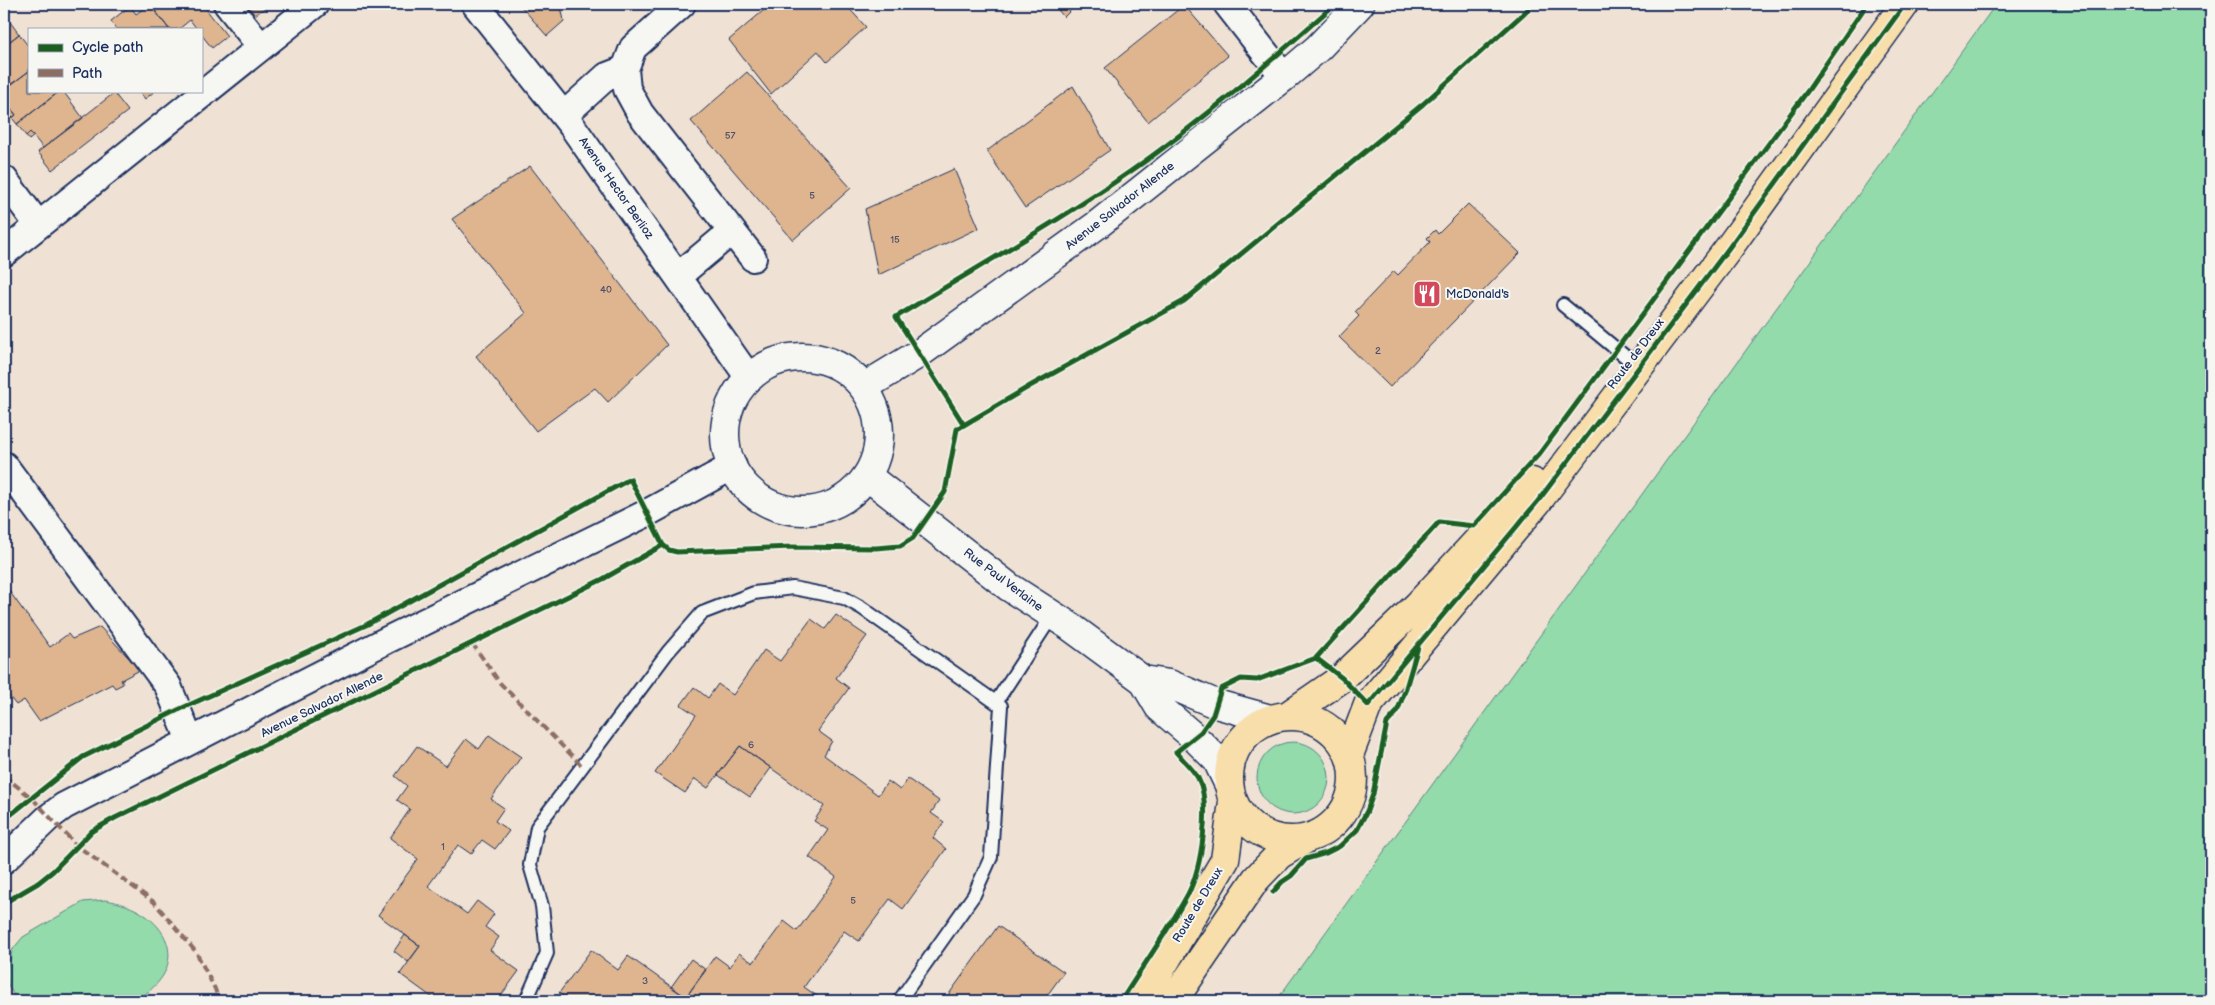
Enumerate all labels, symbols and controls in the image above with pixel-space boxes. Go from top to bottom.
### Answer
legend [28,28,202,92]
text: Cycle path [72,38,143,57]
text: Path [72,64,102,83]
house number: 57 [725,130,735,142]
street label: Avenue Hector Berlioz [575,134,657,242]
street label: Avenue Salvador Allende [1063,159,1177,253]
house number: 5 [809,190,815,202]
house number: 15 [890,234,900,246]
restaurant icon: McDonald's [1412,279,1442,309]
house number: 40 [600,284,612,296]
place label: McDonald's [1446,287,1509,302]
street label: Route de Dreux [1604,315,1668,392]
house number: 2 [1375,345,1381,357]
street label: Rue Paul Verlaine [960,545,1046,615]
street label: Avenue Salvador Allende [258,669,386,741]
house number: 6 [748,739,754,751]
house number: 1 [441,841,445,853]
street label: Route de Dreux [1170,864,1227,945]
house number: 5 [850,895,856,907]
house number: 3 [642,975,648,987]

